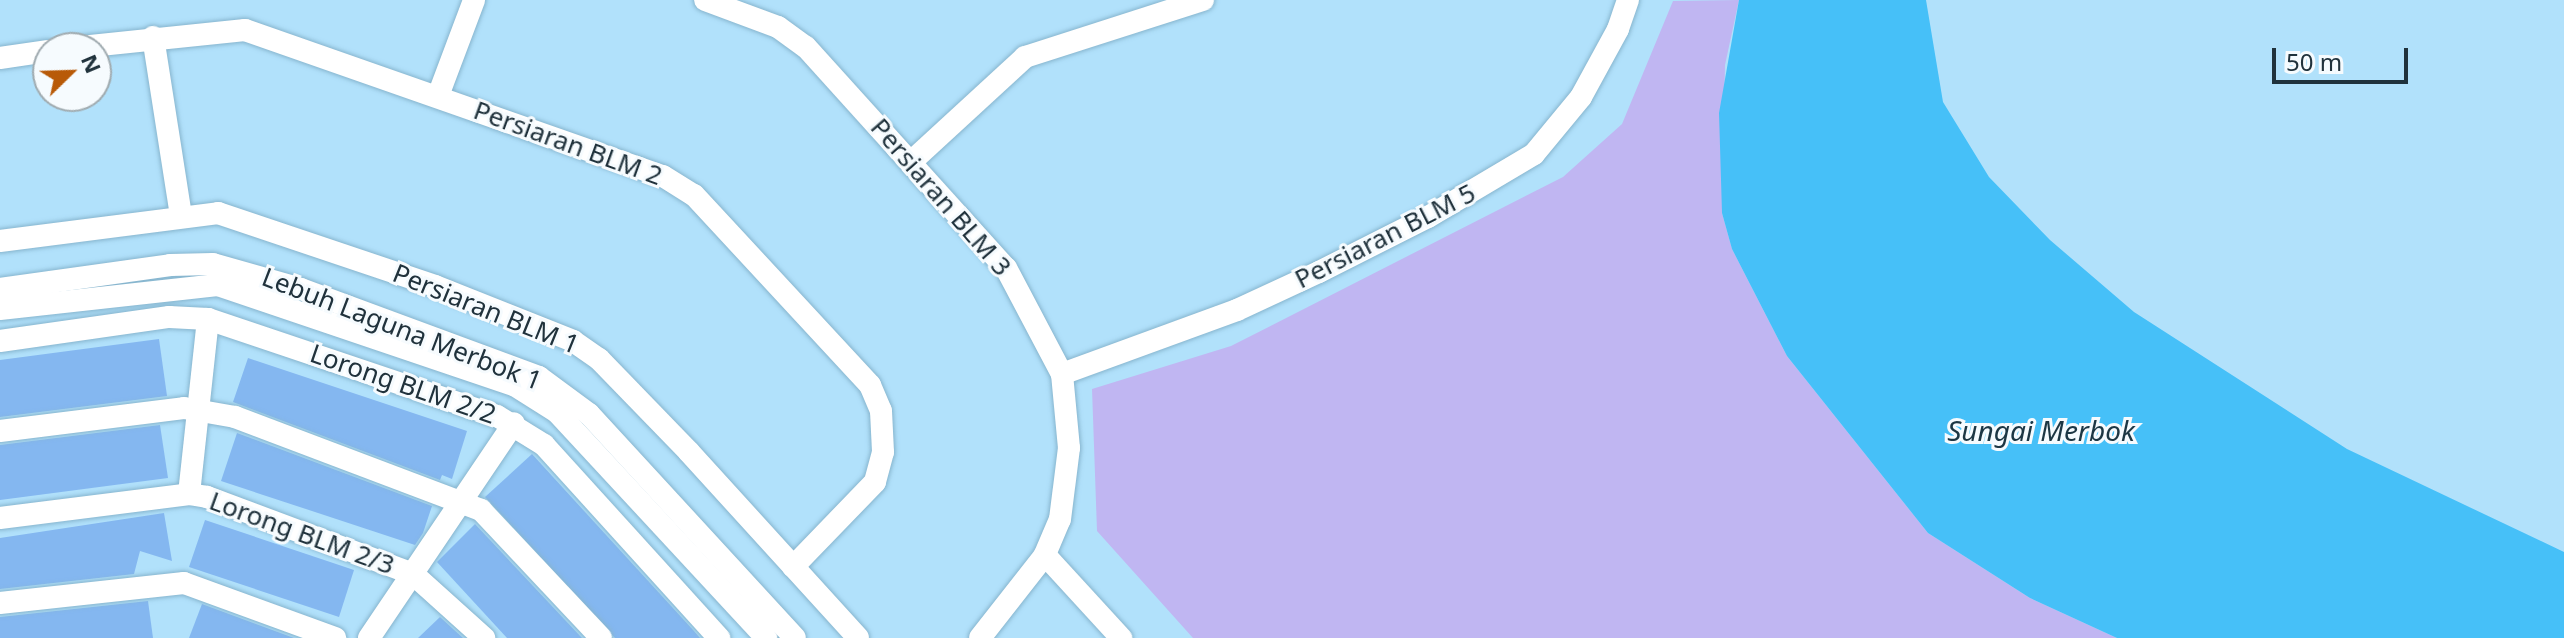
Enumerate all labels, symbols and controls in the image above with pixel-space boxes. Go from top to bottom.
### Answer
north arrow [32,32,112,112]
scale bar [2276,32,2412,82]
text: 50 m [2286,45,2342,78]
text: N [75,49,110,77]
street label: Persiaran BLM 2 [470,94,666,192]
street label: Persiaran BLM 3 [864,112,1018,282]
street label: Persiaran BLM 5 [1290,177,1480,295]
street label: Persiaran BLM 1 [388,257,584,361]
street label: Lebuh Laguna Merbok 1 [258,261,546,397]
street label: Lorong BLM 2/2 [306,338,500,430]
water label: Sungai Merbok [1947,413,2135,447]
street label: Lorong BLM 2/3 [205,485,399,581]

